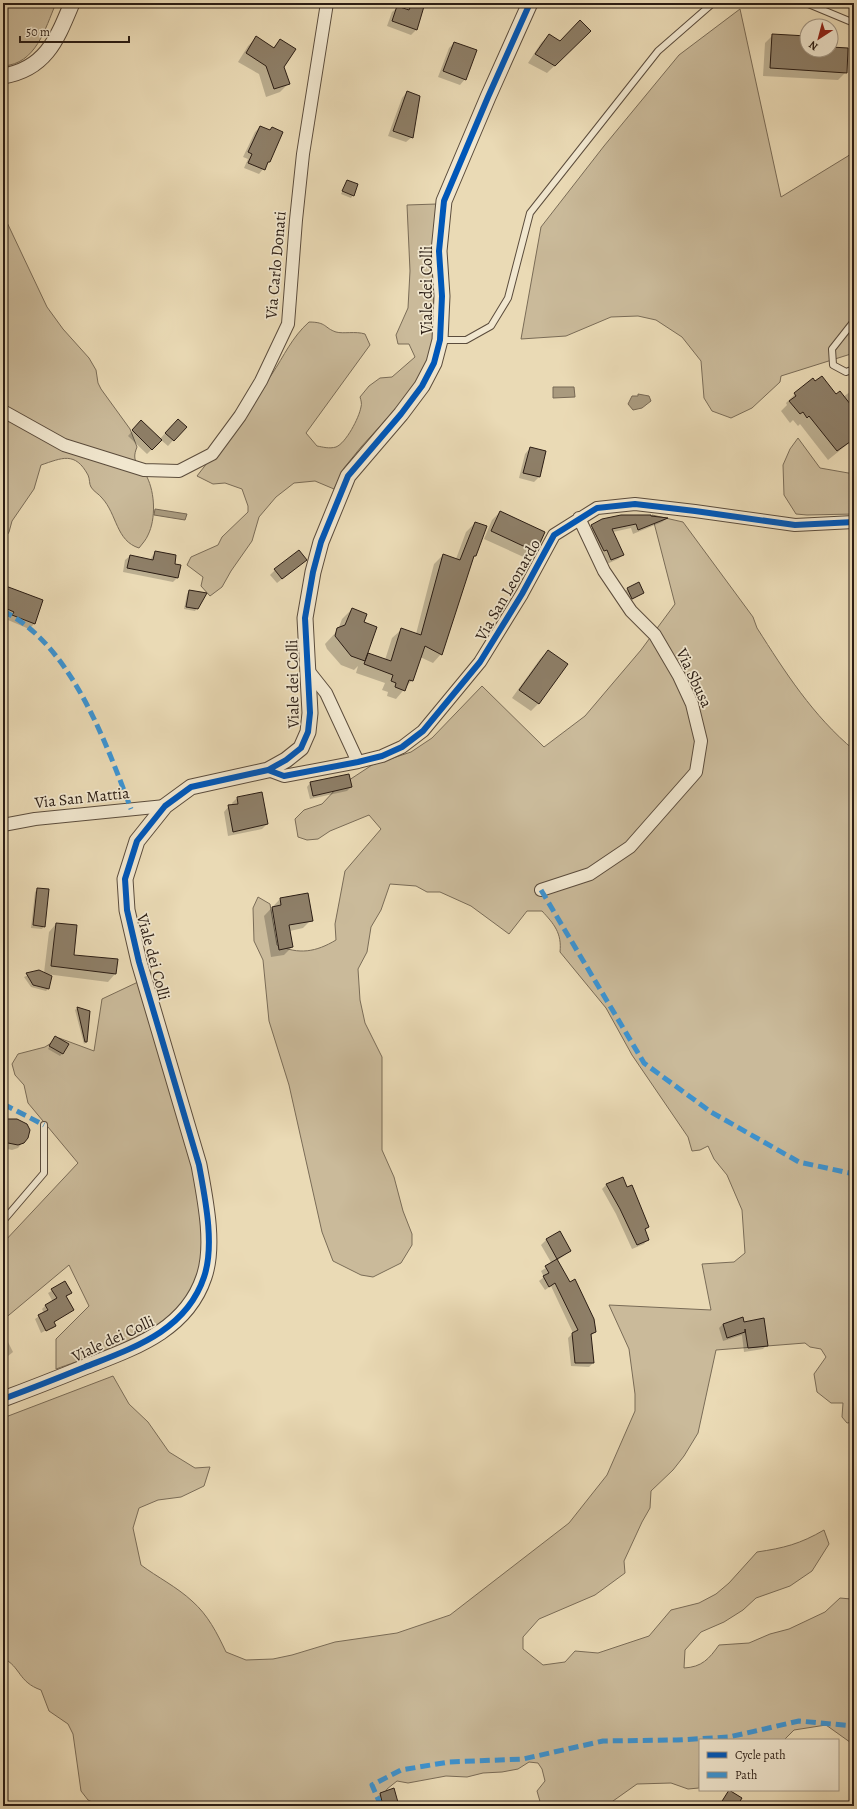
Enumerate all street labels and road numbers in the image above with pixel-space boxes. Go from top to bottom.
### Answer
street label: Via Carlo Donati [260,210,292,321]
street label: Viale dei Colli [416,246,438,335]
street label: Via San Leonardo [470,535,546,646]
street label: Viale dei Colli [281,639,305,730]
street label: Via Sbusa [670,644,718,712]
street label: Via San Mattia [33,782,131,814]
street label: Viale dei Colli [131,910,175,1003]
street label: Viale dei Colli [67,1310,158,1368]

